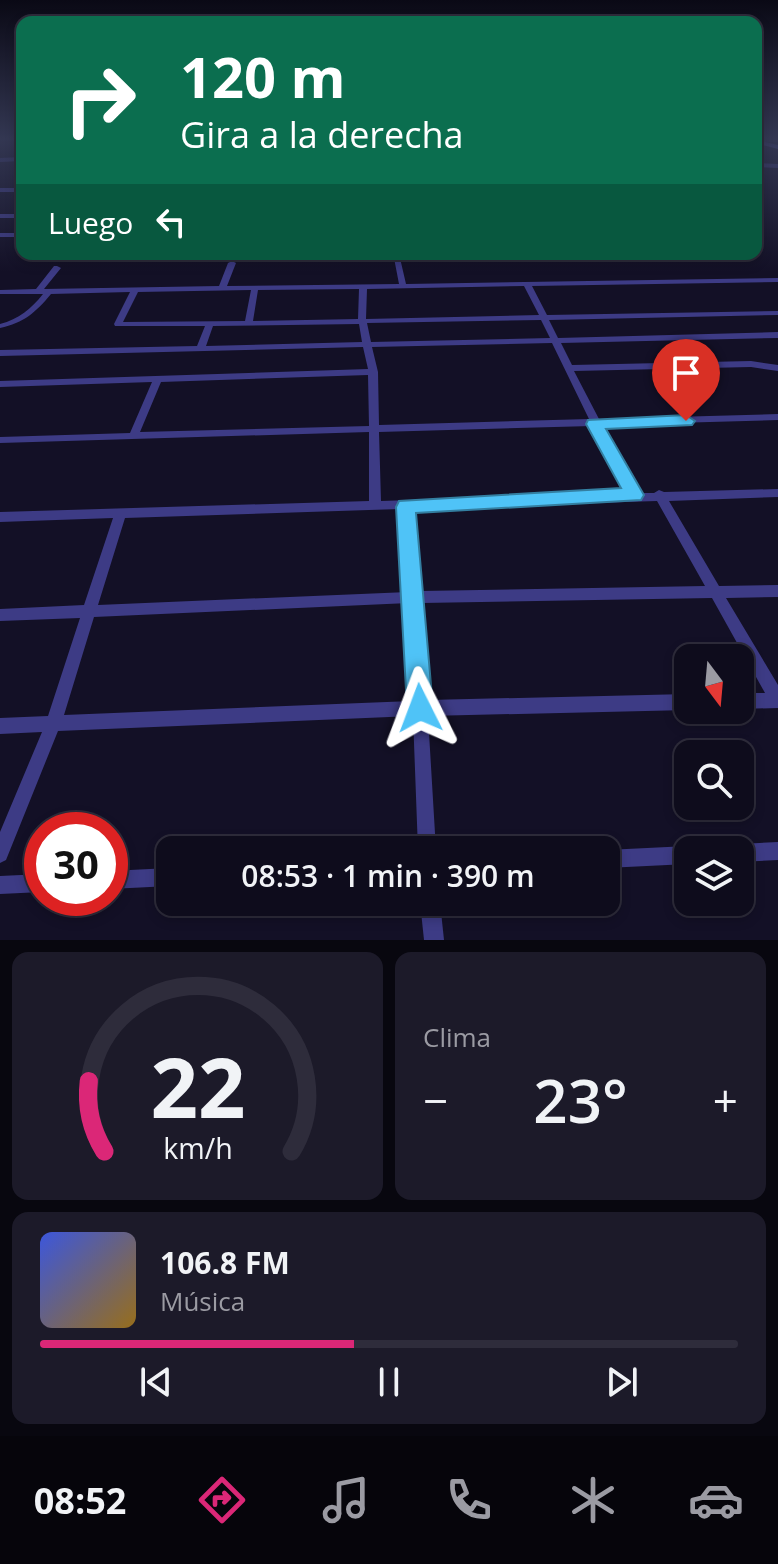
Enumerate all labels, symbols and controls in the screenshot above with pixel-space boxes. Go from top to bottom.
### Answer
text: 120 m [180,38,346,114]
icon: right [48,48,152,152]
text: Gira a la derecha [180,110,464,159]
icon: left [149,200,193,244]
text: Luego [48,202,133,243]
pin [652,339,720,421]
icon: arrive [664,351,708,395]
north arrow [674,644,754,724]
map controls [674,644,754,916]
position arrow [378,666,462,750]
button: search [674,740,754,820]
speed limit sign: 30 [24,812,128,916]
button: layers [674,836,754,916]
text: 08:53 · 1 min · 390 m [241,855,535,896]
text: Clima [423,1019,491,1055]
text: 22 [150,1029,245,1142]
text: 23° [533,1059,628,1141]
text: − [423,1070,448,1130]
text: + [713,1070,738,1130]
text: km/h [163,1128,232,1167]
text: 106.8 FM [160,1242,290,1283]
text: Música [160,1283,245,1319]
icon: previous [134,1360,178,1404]
icon: pause [367,1360,411,1404]
icon: next [600,1360,644,1404]
icon: directions [194,1472,250,1528]
icon: music [318,1472,374,1528]
icon: phone [441,1472,497,1528]
icon: climate [565,1472,621,1528]
icon: car [688,1472,744,1528]
text: 08:52 [34,1476,126,1525]

